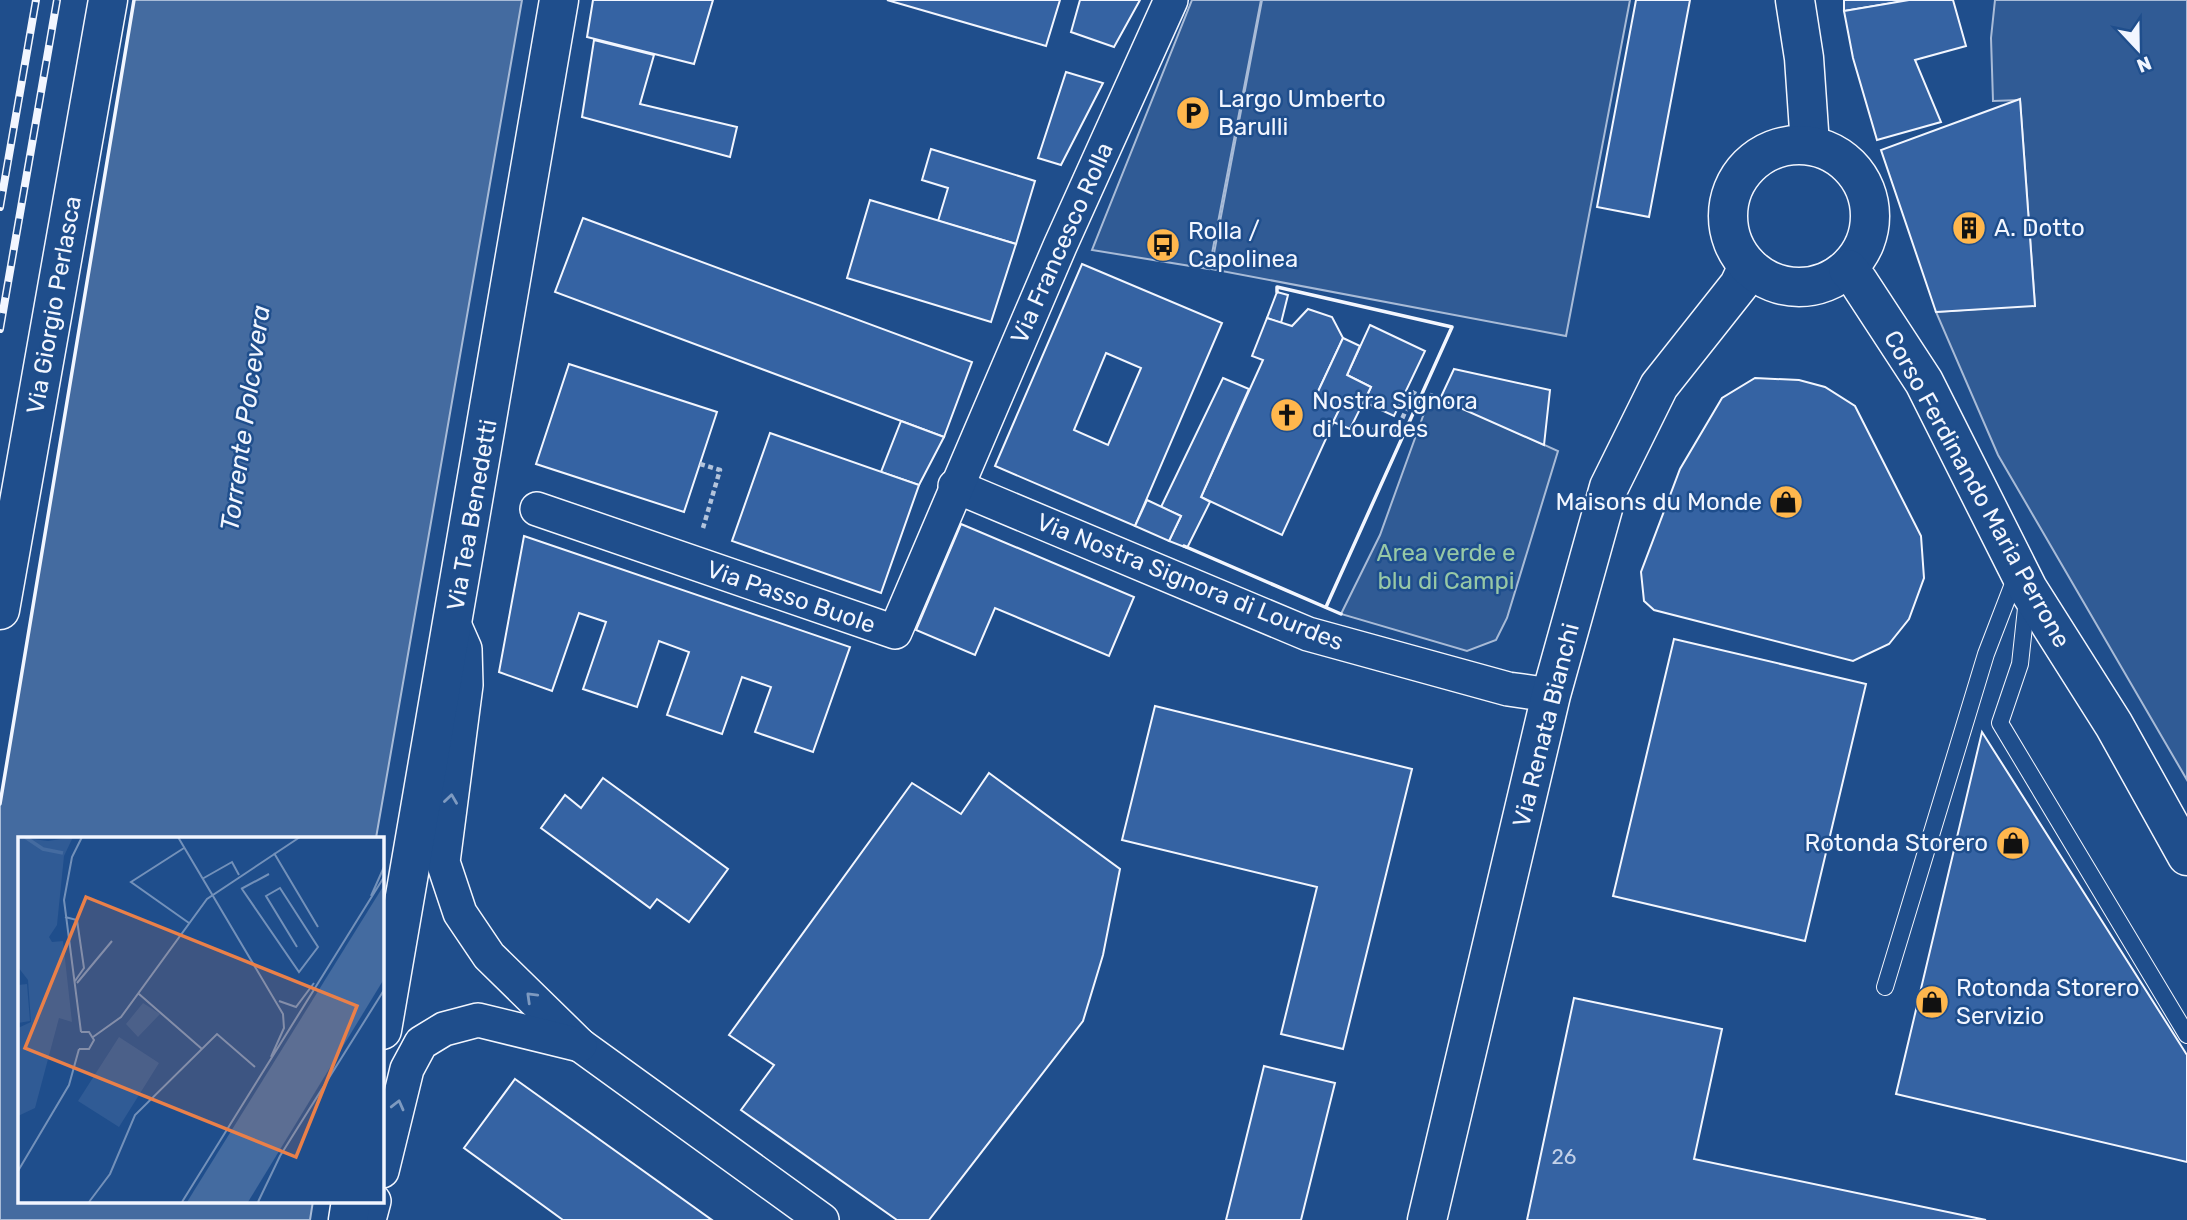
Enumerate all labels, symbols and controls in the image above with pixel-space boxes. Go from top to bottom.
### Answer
north arrow [2103,14,2173,84]
text: N [2134,51,2155,78]
place label: Largo Umberto Barulli [1218,85,1386,141]
parking icon: Largo Umberto Barulli [1174,94,1212,132]
street label: Via Francesco Rolla [1005,138,1119,348]
street label: Via Giorgio Perlasca [21,194,87,416]
building icon: A. Dotto [1950,209,1988,247]
place label: A. Dotto [1994,214,2085,242]
place label: Rolla / Capolinea [1188,217,1298,273]
bus stop icon: Rolla / Capolinea [1144,226,1182,264]
water label: Torrente Polcevera [214,303,277,533]
street label: Corso Ferdinando Maria Perrone [1878,326,2076,652]
place label: Nostra Signora di Lourdes [1312,387,1478,443]
church icon: Nostra Signora di Lourdes [1268,396,1306,434]
street label: Via Tea Benedetti [441,417,503,613]
shop icon: Maisons du Monde [1767,483,1805,521]
place label: Maisons du Monde [1556,488,1762,516]
street label: Via Nostra Signora di Lourdes [1033,508,1347,656]
park label: Area verde e blu di Campi [1376,539,1516,595]
street label: Via Passo Buole [703,555,879,639]
street label: Via Renata Bianchi [1507,620,1585,830]
one-way arrow [443,793,458,805]
shop icon: Rotonda Storero [1994,824,2032,862]
place label: Rotonda Storero [1805,829,1988,857]
inset map [18,837,383,1202]
place label: Rotonda Storero Servizio [1956,974,2139,1030]
shop icon: Rotonda Storero Servizio [1913,983,1951,1021]
one-way arrow [526,992,539,1005]
one-way arrow [390,1099,404,1111]
house number: 26 [1552,1144,1577,1169]

